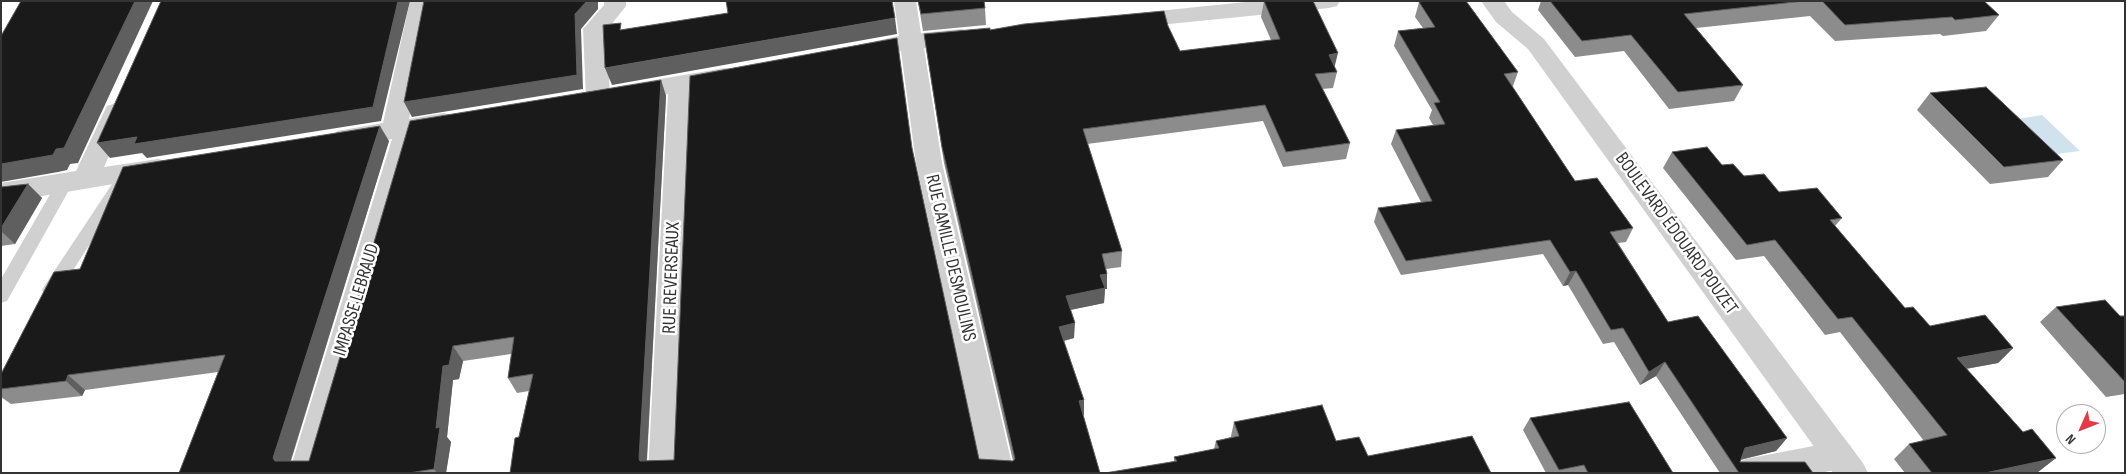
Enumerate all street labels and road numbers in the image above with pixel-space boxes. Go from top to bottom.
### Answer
street label: BOULEVARD ÉDOUARD POUZET [1610,149,1742,319]
street label: RUE CAMILLE DESMOULINS [920,172,980,344]
street label: RUE REVERSEAUX [659,222,685,334]
street label: IMPASSE LEBRAUD [329,241,385,359]

